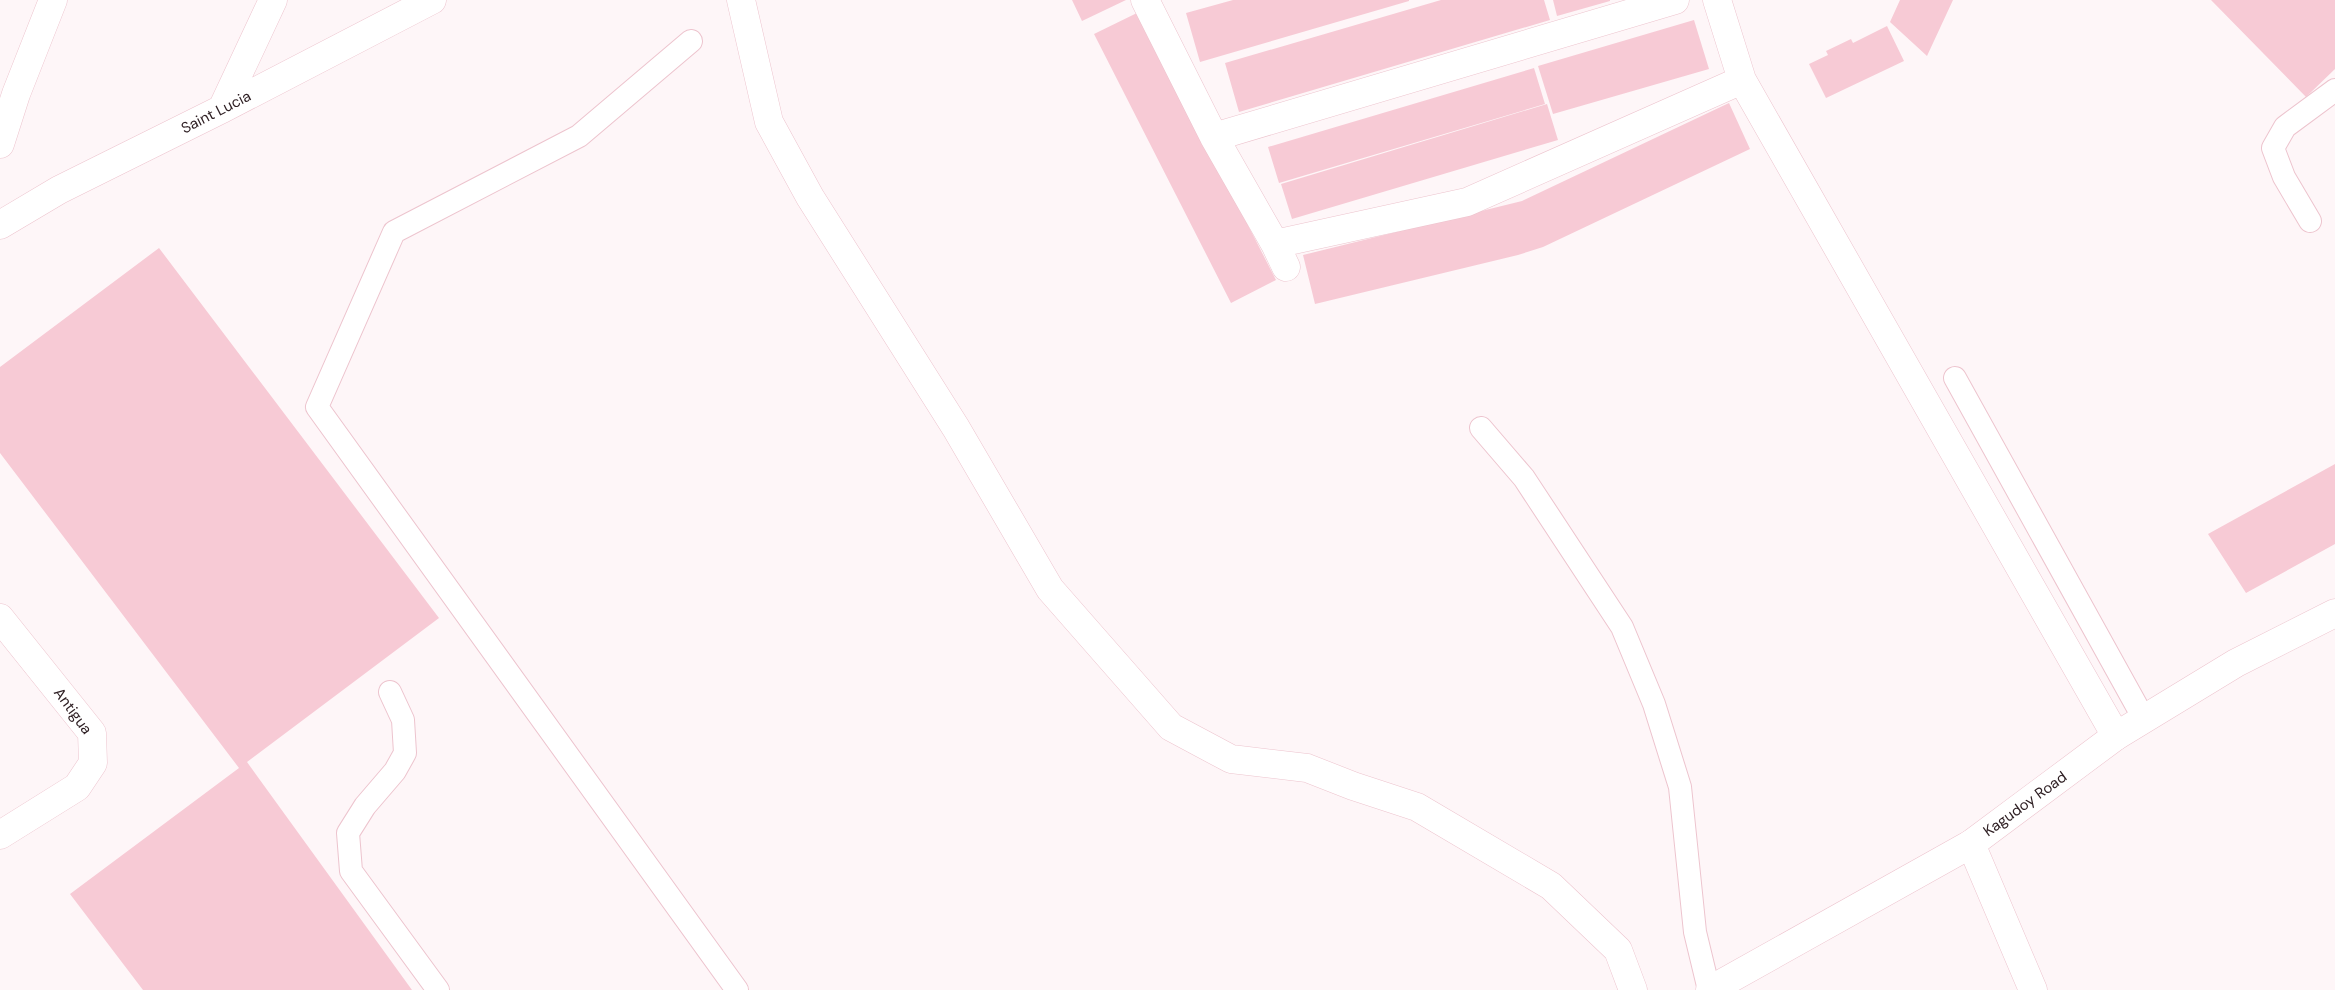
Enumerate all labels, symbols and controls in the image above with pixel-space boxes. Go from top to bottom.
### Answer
street label: Saint Lucia [178,86,254,138]
street label: Antigua [49,684,97,738]
street label: Kagudoy Road [1979,767,2071,841]

